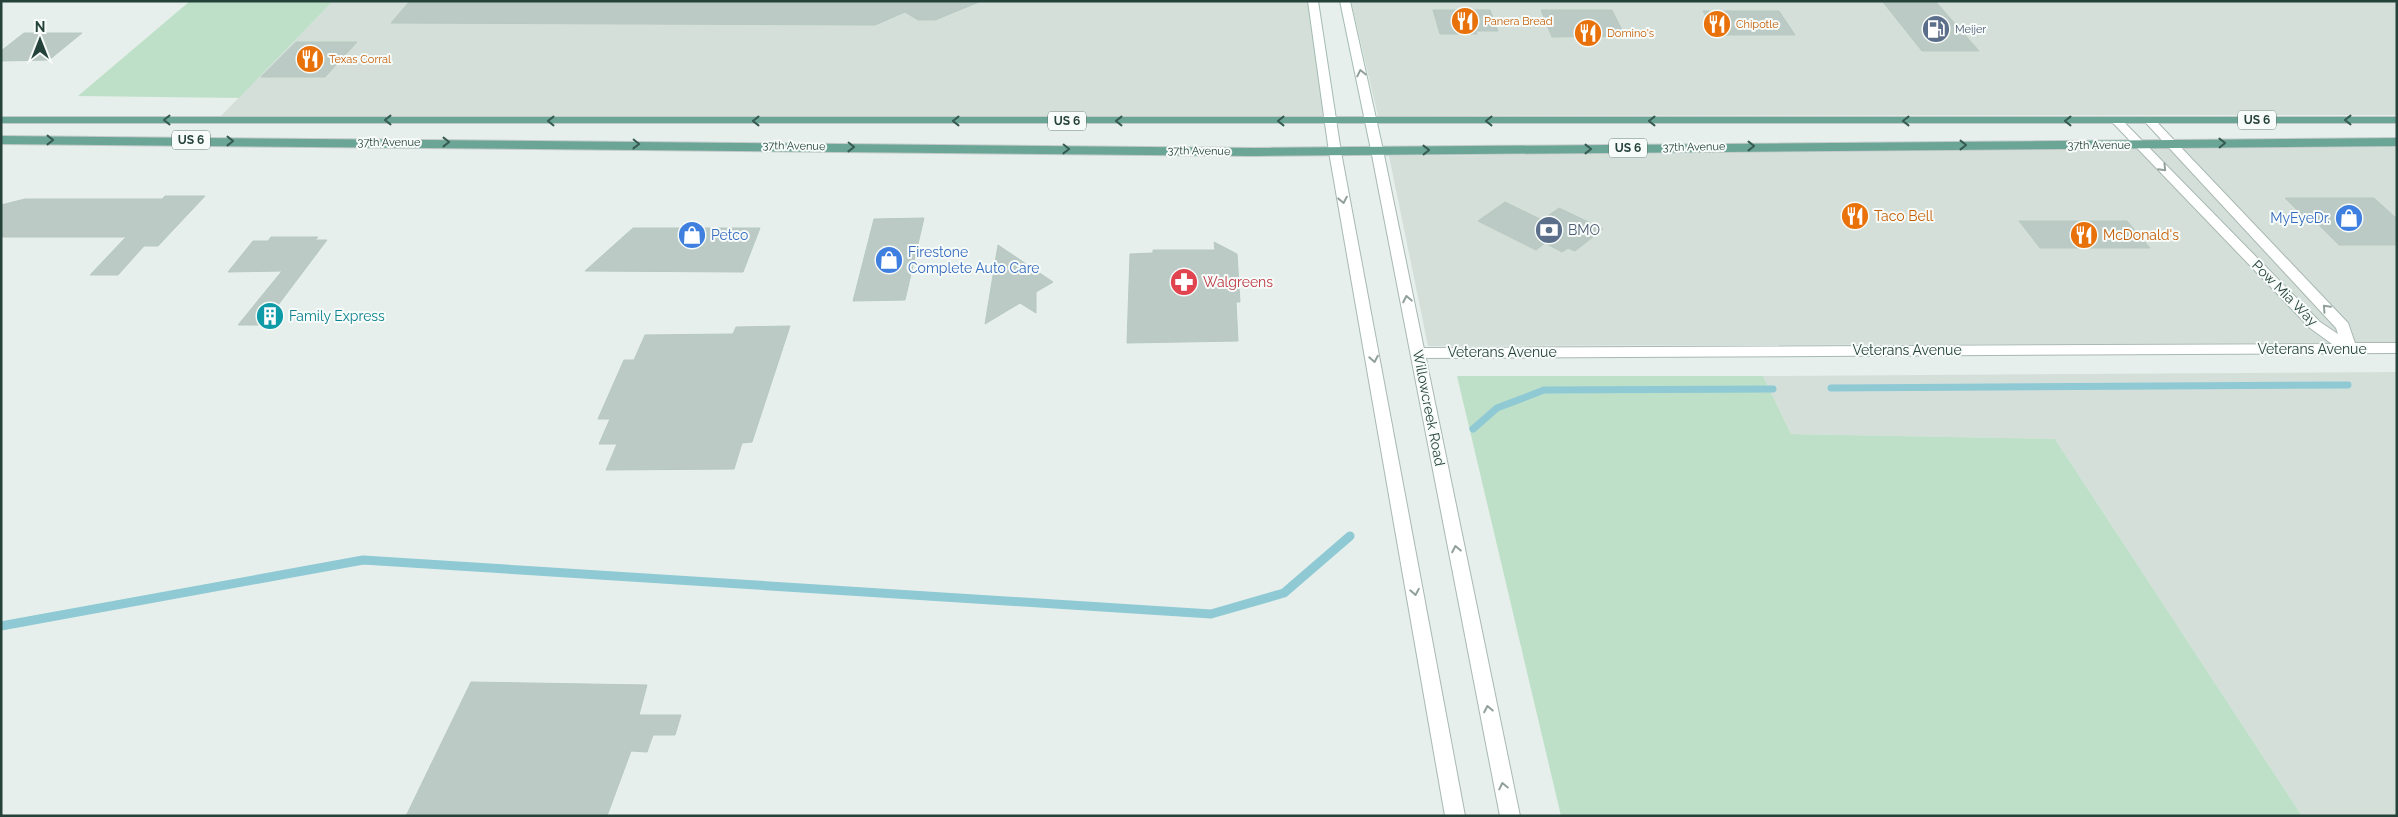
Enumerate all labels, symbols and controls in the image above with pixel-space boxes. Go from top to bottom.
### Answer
restaurant icon: Panera Bread [1450,6,1480,36]
restaurant icon: Chipotle [1702,9,1732,39]
fuel station icon: Meijer [1921,14,1951,44]
north arrow [15,15,65,65]
place label: Panera Bread [1484,15,1553,28]
restaurant icon: Domino's [1573,18,1603,48]
place label: Chipotle [1736,18,1779,31]
text: N [35,19,45,35]
place label: Meijer [1955,23,1986,36]
place label: Domino's [1607,27,1654,40]
restaurant icon: Texas Corral [295,44,325,74]
place label: Texas Corral [329,53,391,66]
one-way arrow [1356,69,1367,78]
road number: US 6 [2238,110,2276,130]
road number: US 6 [1048,112,1086,130]
one-way arrow [163,115,170,125]
one-way arrow [384,115,392,125]
one-way arrow [2344,115,2352,125]
one-way arrow [546,116,554,126]
one-way arrow [752,116,760,126]
one-way arrow [952,116,960,126]
one-way arrow [1115,116,1122,126]
one-way arrow [1277,116,1285,126]
one-way arrow [1485,116,1493,126]
one-way arrow [1648,116,1656,126]
one-way arrow [1901,116,1909,126]
one-way arrow [2064,116,2072,126]
road number: US 6 [172,130,210,150]
one-way arrow [46,135,54,145]
one-way arrow [226,136,234,146]
street label: 37th Avenue [358,136,421,149]
one-way arrow [443,137,451,147]
road number: US 6 [1609,138,1647,158]
one-way arrow [2219,138,2227,148]
one-way arrow [632,139,640,149]
street label: 37th Avenue [762,139,826,153]
street label: 37th Avenue [2068,139,2131,152]
street label: 37th Avenue [1662,140,1726,154]
one-way arrow [1960,140,1968,150]
one-way arrow [1747,141,1755,151]
one-way arrow [848,142,855,152]
one-way arrow [1062,144,1070,154]
street label: 37th Avenue [1167,144,1231,158]
one-way arrow [1584,144,1592,154]
one-way arrow [1422,145,1430,155]
one-way arrow [2157,162,2166,171]
one-way arrow [1338,195,1348,204]
restaurant icon: Taco Bell [1840,201,1870,231]
shop icon: MyEyeDr. [2334,203,2364,233]
place label: Taco Bell [1874,208,1934,224]
place label: MyEyeDr. [2270,210,2330,226]
bank icon: BMO [1534,215,1564,245]
shop icon: Petco [677,220,707,250]
restaurant icon: McDonald's [2069,220,2099,250]
place label: BMO [1568,222,1600,238]
place label: Petco [711,227,748,243]
place label: McDonald's [2103,227,2179,243]
place label: Firestone Complete Auto Care [908,244,1040,276]
shop icon: Firestone Complete Auto Care [874,245,904,275]
street label: Pow Mia Way [2249,257,2321,329]
pharmacy icon: Walgreens [1169,267,1199,297]
place label: Walgreens [1203,274,1273,290]
one-way arrow [1402,295,1413,304]
building icon: Family Express [255,301,285,331]
one-way arrow [2323,304,2332,313]
place label: Family Express [289,308,385,324]
street label: Veterans Avenue [2257,341,2367,357]
street label: Veterans Avenue [1852,342,1962,358]
street label: Veterans Avenue [1447,344,1557,360]
street label: Willowcreek Road [1410,349,1448,467]
one-way arrow [1368,355,1378,364]
one-way arrow [1452,545,1462,554]
one-way arrow [1410,587,1420,596]
one-way arrow [1483,704,1493,713]
one-way arrow [1499,782,1509,791]

